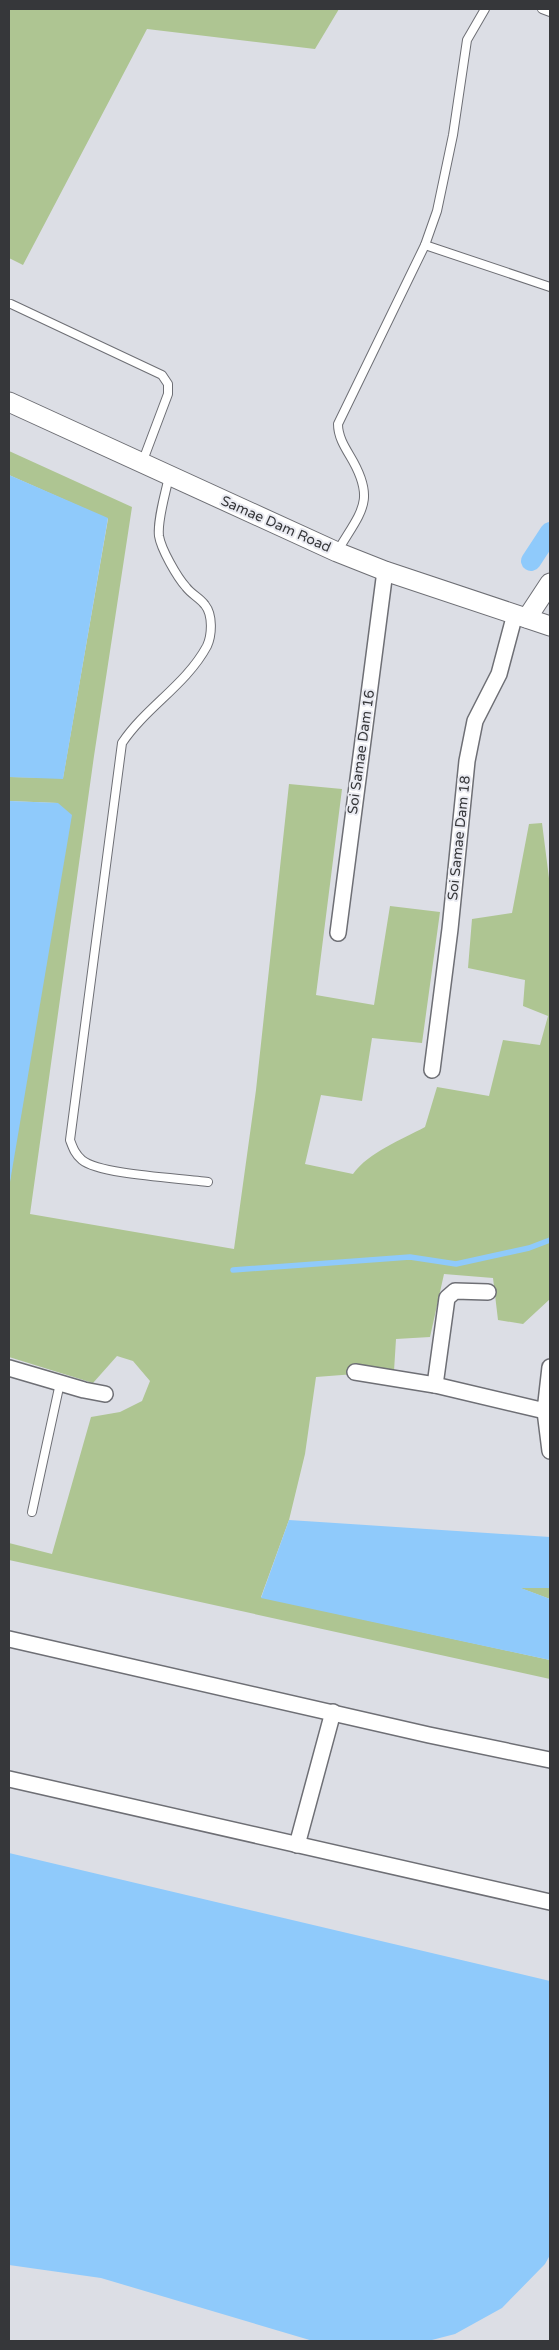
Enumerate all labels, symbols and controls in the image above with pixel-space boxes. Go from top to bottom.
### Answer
street label: Samae Dam Road [218,492,334,556]
street label: Soi Samae Dam 16 [344,689,378,815]
street label: Soi Samae Dam 18 [444,775,474,901]

